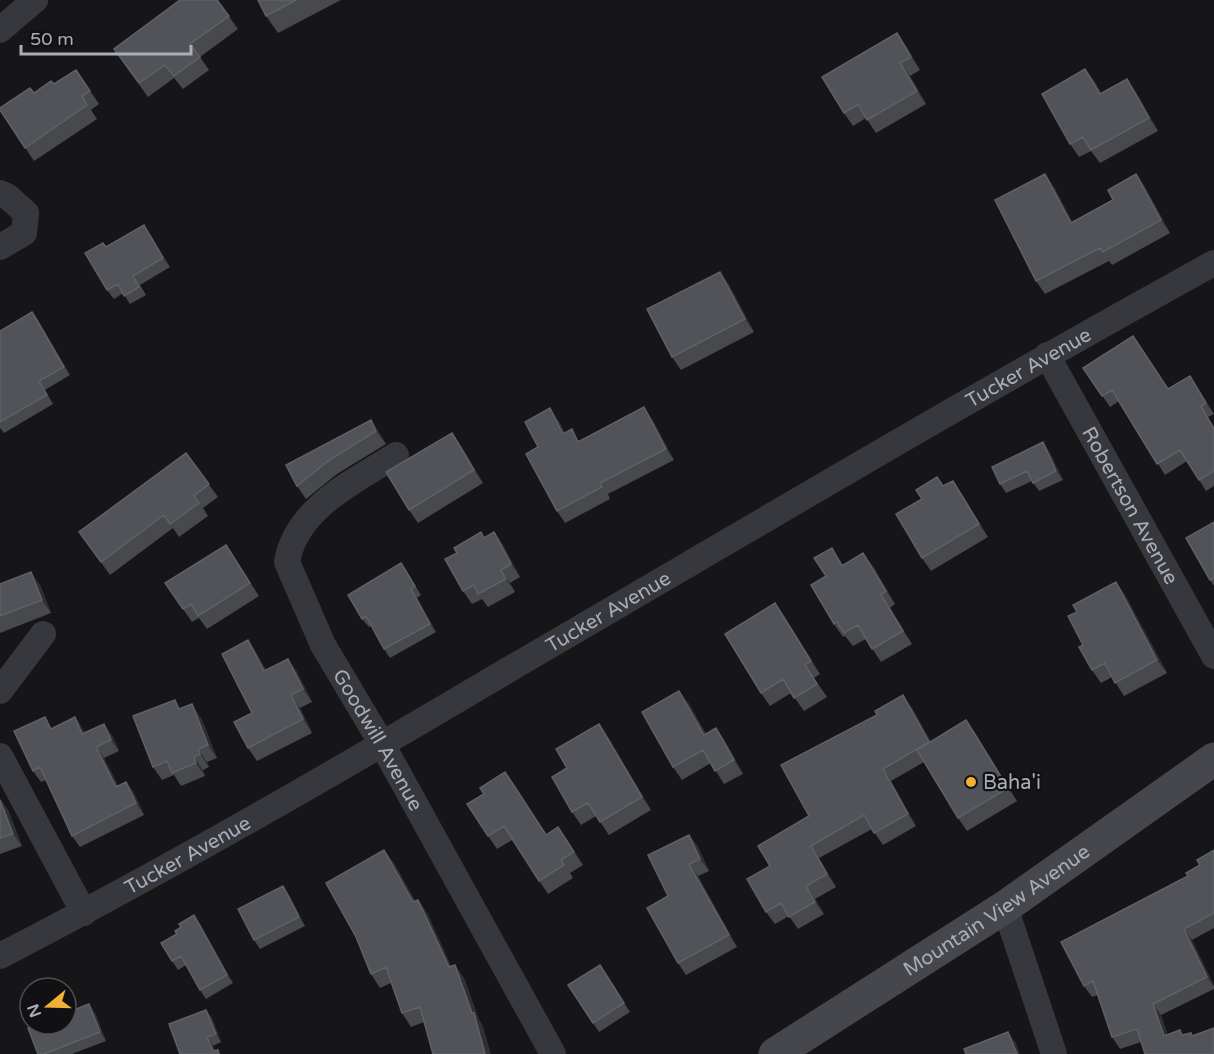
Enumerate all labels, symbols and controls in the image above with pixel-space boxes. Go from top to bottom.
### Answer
scale bar [21,18,190,56]
text: 50 m [30,28,74,50]
street label: Tucker Avenue [962,323,1096,413]
street label: Robertson Avenue [1076,423,1183,589]
street label: Tucker Avenue [542,566,675,658]
street label: Goodwill Avenue [327,665,428,815]
place label: Baha'i [983,771,1041,795]
marker: Baha'i [964,775,978,789]
street label: Tucker Avenue [121,811,255,900]
street label: Mountain View Avenue [899,840,1095,982]
north arrow [18,976,78,1036]
text: N [23,1001,46,1020]

